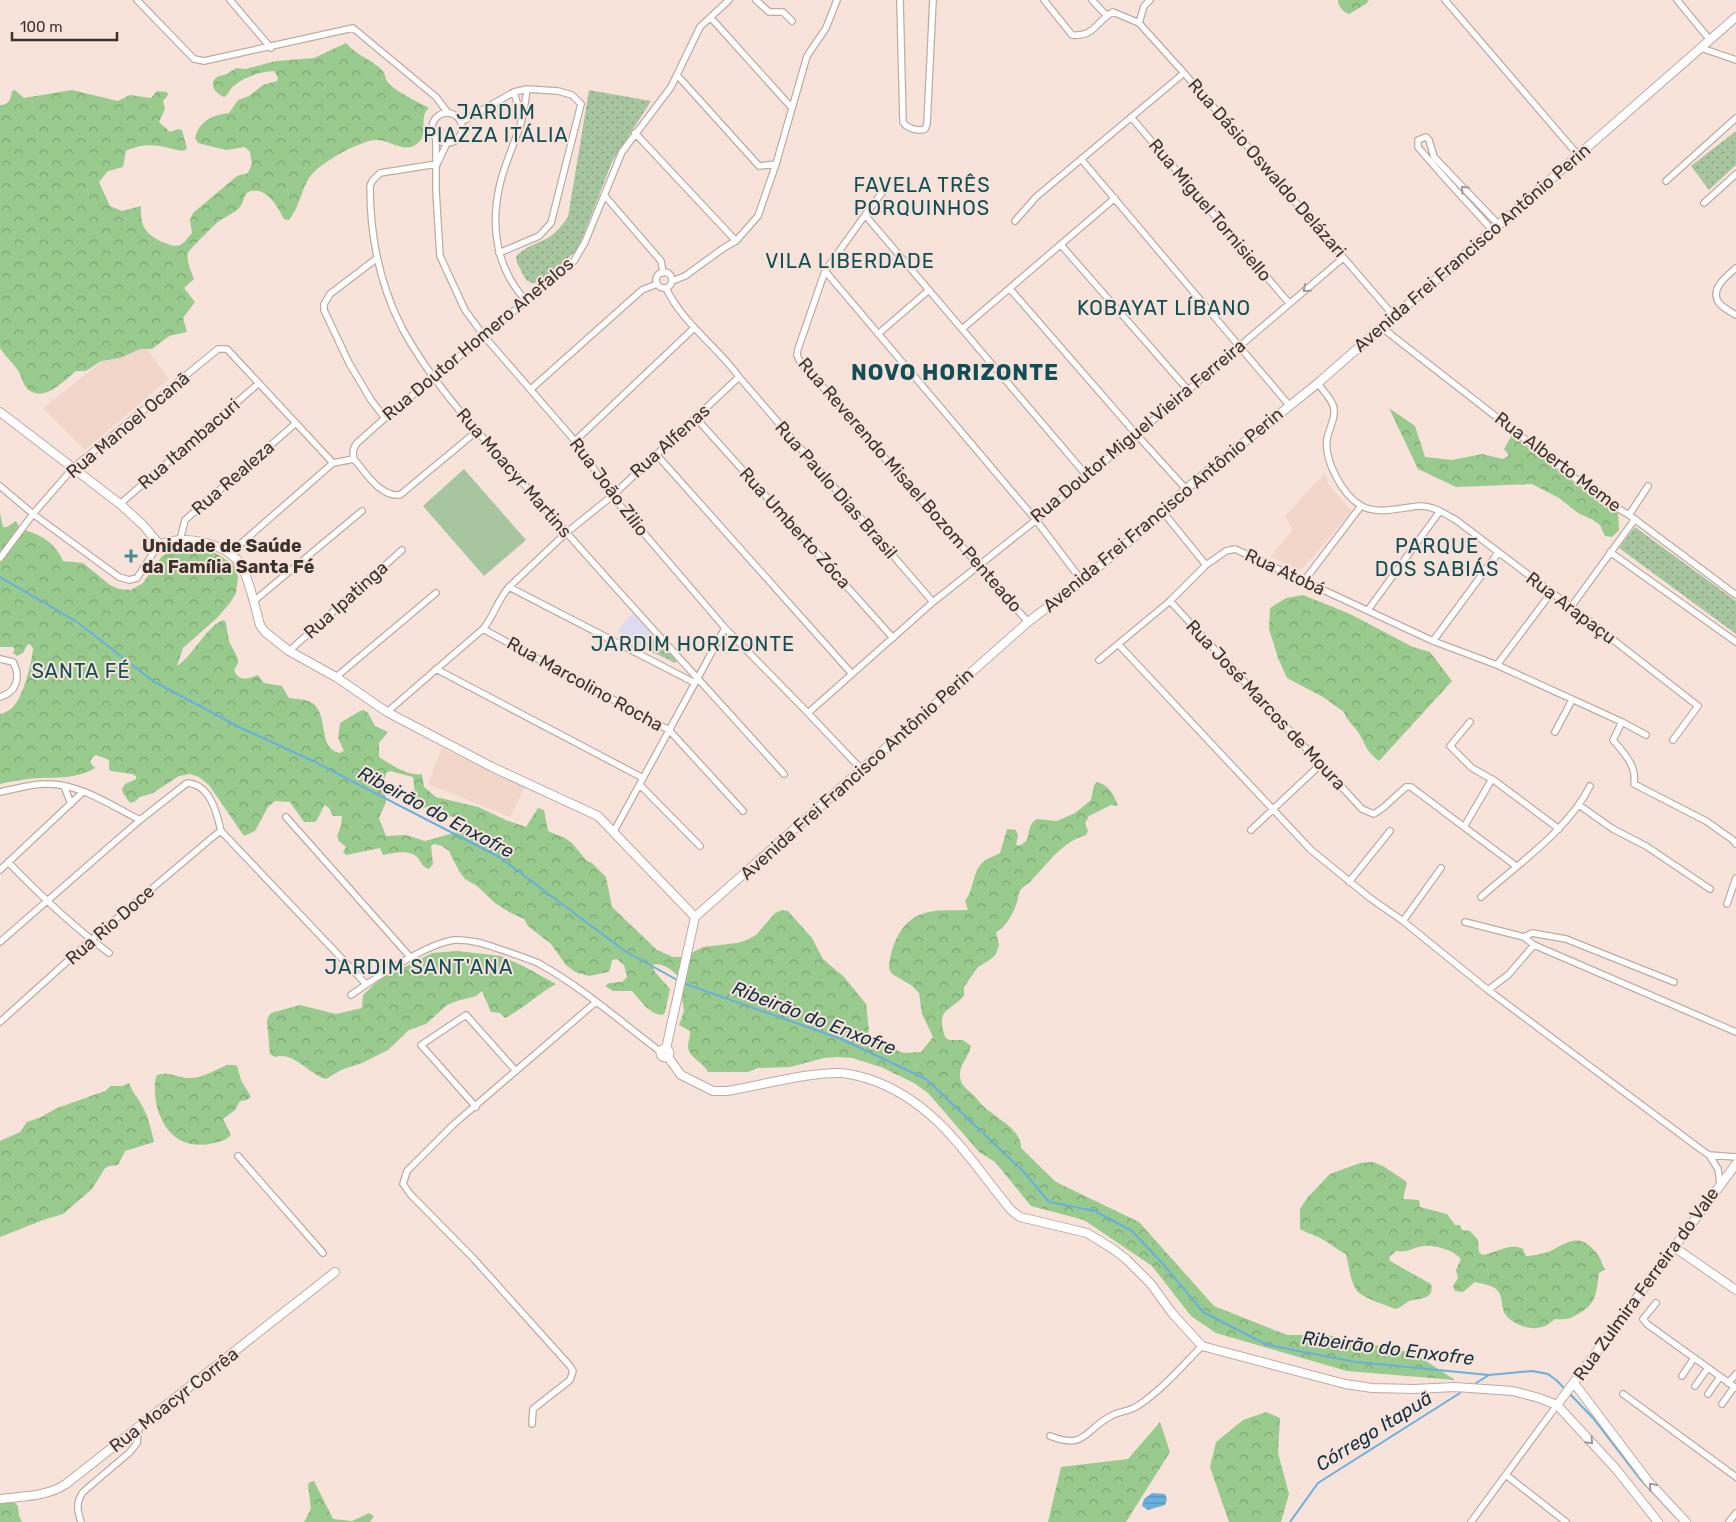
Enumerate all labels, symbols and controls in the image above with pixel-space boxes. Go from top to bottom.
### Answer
scale bar [12,10,118,42]
text: 100 m [20,18,62,36]
street label: Rua Dásio Oswaldo Delázari [1183,74,1351,262]
district label: JARDIM PIAZZA ITÁLIA [423,100,569,147]
street label: Rua Miguel Tornisiello [1144,134,1276,286]
street label: Avenida Frei Francisco Antônio Perin [1349,139,1595,357]
district label: FAVELA TRÊS PORQUINHOS [853,173,991,220]
one-way arrow [1461,186,1470,195]
district label: VILA LIBERDADE [765,249,935,273]
street label: Rua Doutor Homero Anefalos [378,253,578,425]
one-way arrow [1303,283,1312,291]
district label: KOBAYAT LÍBANO [1077,296,1251,320]
street label: Rua Doutor Miguel Vieira Ferreira [1026,335,1250,527]
street label: Rua Reverendo Misael Bozom Penteado [793,353,1027,617]
district label: NOVO HORIZONTE [851,359,1059,386]
street label: Rua Manoel Ocanã [62,367,194,483]
street label: Rua Itambacuri [134,394,244,494]
street label: Rua Alfenas [626,399,714,483]
street label: Avenida Frei Francisco Antônio Perin [1038,403,1288,617]
street label: Rua Moacyr Martins [452,404,576,542]
street label: Rua Alberto Meme [1490,407,1626,517]
street label: Rua Paulo Dias Brasil [770,417,902,563]
street label: Rua João Zilio [565,433,653,541]
street label: Rua Realeza [187,436,279,520]
street label: Rua Umberto Zóca [735,463,855,593]
district label: PARQUE DOS SABIÁS [1375,534,1499,581]
place label: Unidade de Saúde da Família Santa Fé [142,535,315,578]
street label: Rua Atobá [1241,544,1329,600]
marker: Unidade de Saúde da Família Santa Fé [124,549,138,563]
street label: Rua Ipatinga [299,557,393,643]
street label: Rua Arapaçu [1522,567,1620,649]
street label: Rua José Marcos de Moura [1181,615,1351,795]
street label: Rua Marcolino Rocha [503,632,667,736]
district label: JARDIM HORIZONTE [591,632,795,656]
district label: SANTA FÉ [31,659,131,683]
street label: Avenida Frei Francisco Antônio Perin [736,663,978,885]
water label: Ribeirão do Enxofre [354,761,518,863]
street label: Rua Rio Doce [61,880,159,970]
district label: JARDIM SANT'ANA [325,955,513,979]
water label: Ribeirão do Enxofre [729,976,899,1060]
street label: Rua Zulmira Ferreira do Vale [1568,1183,1724,1385]
water label: Ribeirão do Enxofre [1301,1326,1476,1370]
street label: Rua Moacyr Corrêa [105,1343,243,1457]
water label: Córrego Itapuã [1312,1386,1436,1476]
one-way arrow [1584,1436,1593,1445]
one-way arrow [1649,1483,1658,1492]

